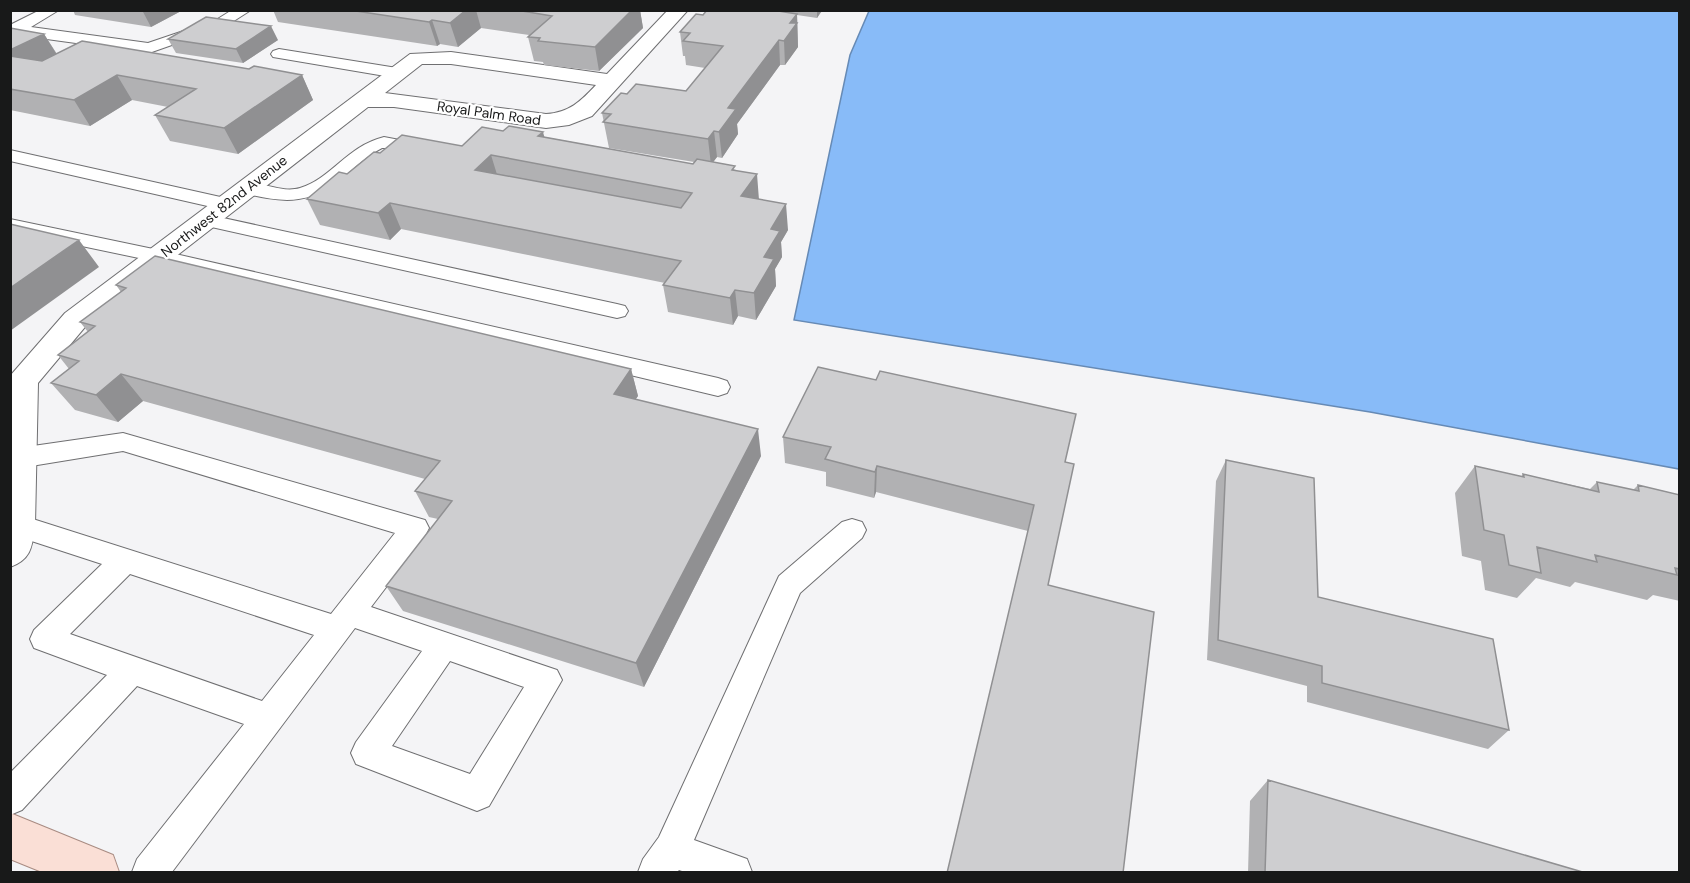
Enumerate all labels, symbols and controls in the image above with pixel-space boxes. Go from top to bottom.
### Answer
street label: Royal Palm Road [436,97,542,129]
street label: Northwest 82nd Avenue [157,151,291,261]

